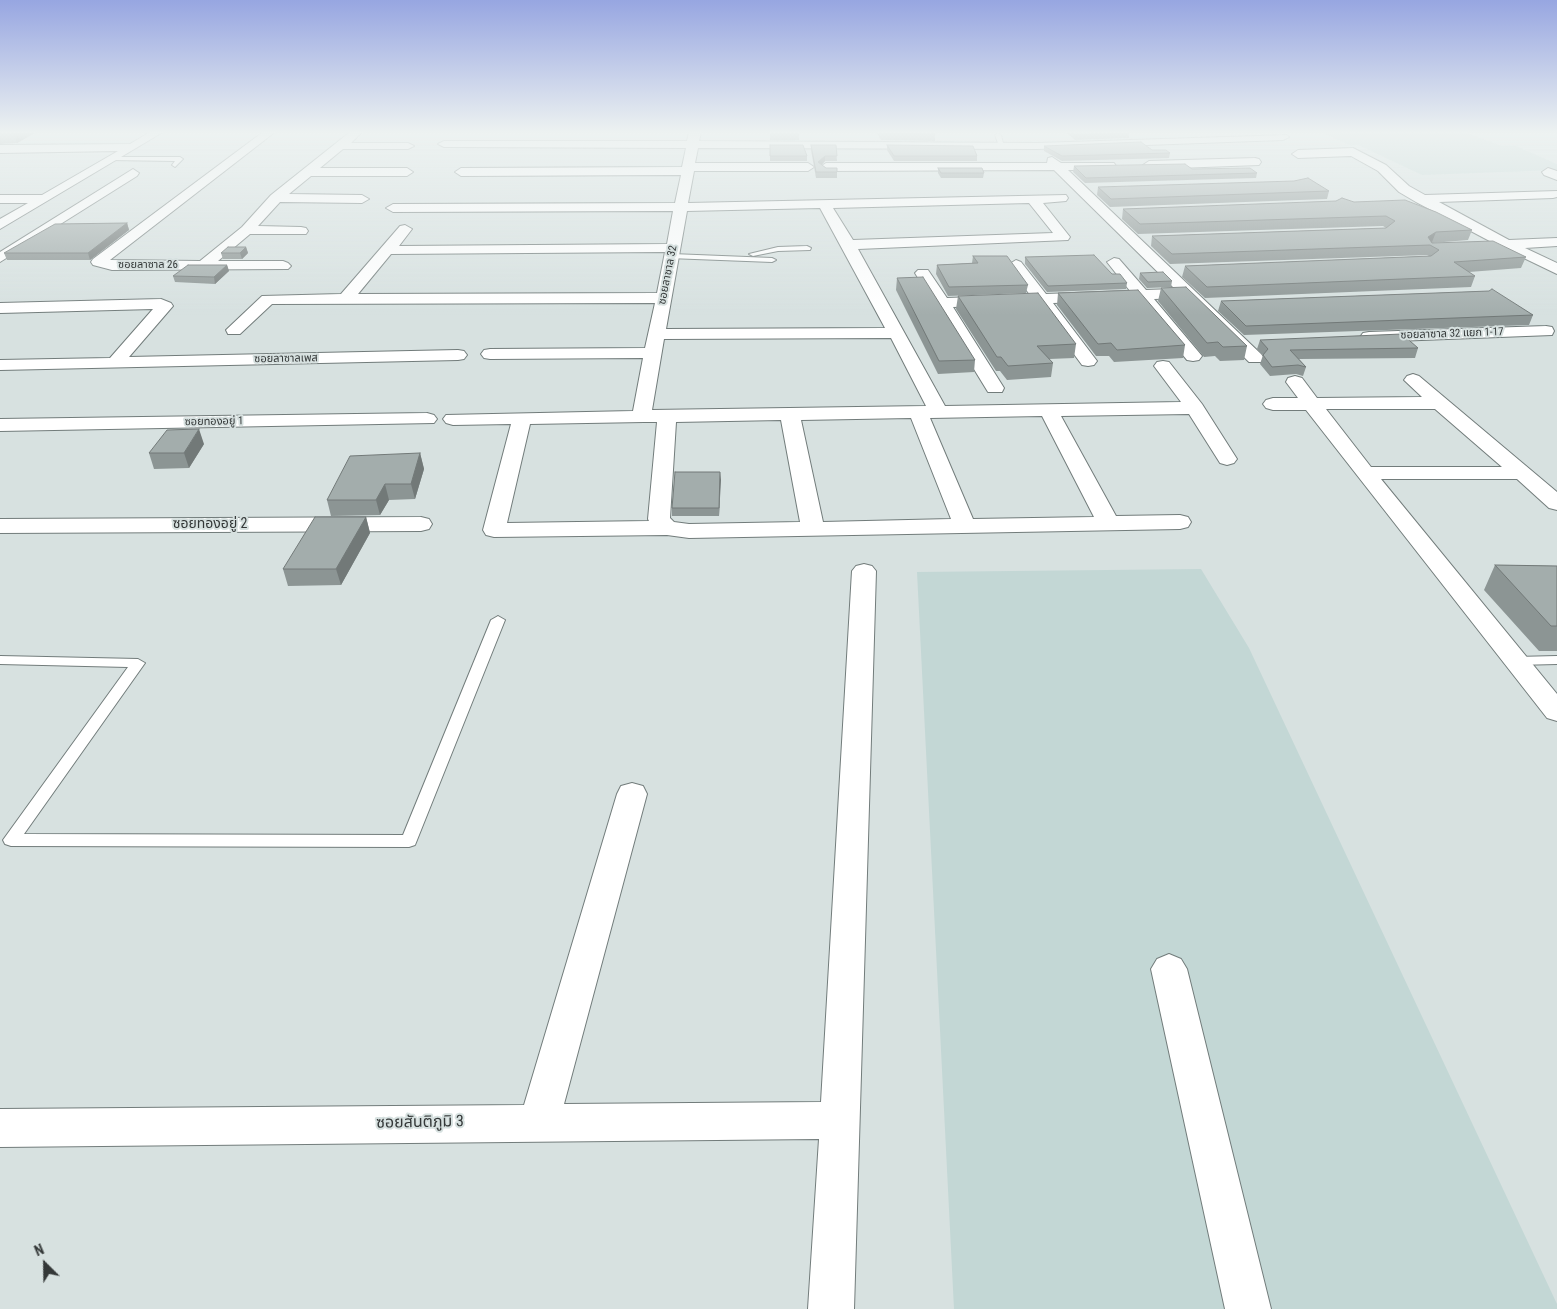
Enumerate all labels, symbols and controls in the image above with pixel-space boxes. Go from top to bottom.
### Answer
street label: ซอยลาซาล 32 [656,244,680,306]
street label: ซอยลาซาล 26 [118,258,178,272]
street label: ซอยลาซาล 32 แยก 1-17 [1400,326,1504,342]
street label: ซอยลาซาลเพส [254,352,318,366]
street label: ซอยทองอยู่ 1 [185,415,243,429]
street label: ซอยทองอยู่ 2 [173,516,247,532]
street label: ซอยสันติภูมิ 3 [376,1113,464,1133]
north arrow [20,1239,70,1289]
text: N [32,1241,46,1259]

